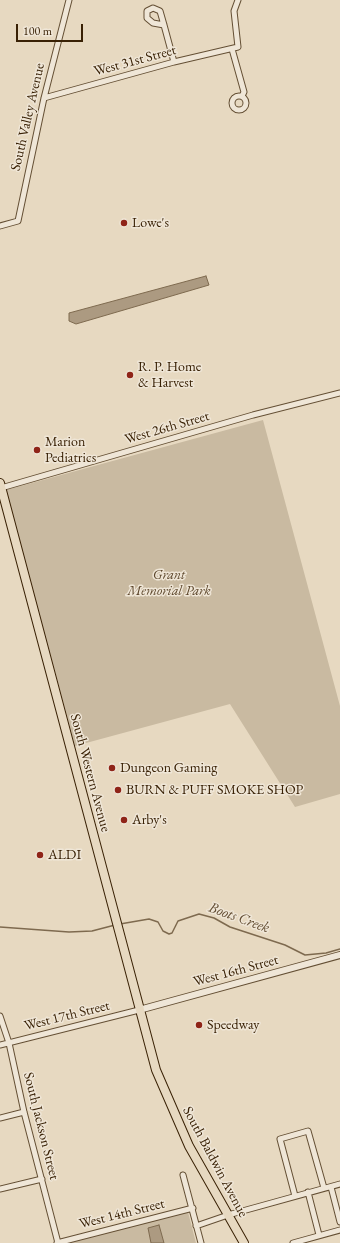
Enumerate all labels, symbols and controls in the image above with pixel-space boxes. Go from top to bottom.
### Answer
scale bar [18,16,85,42]
text: 100 m [23,23,52,39]
street label: West 31st Street [92,42,178,80]
street label: South Valley Avenue [7,61,49,173]
place label: Lowe's [132,215,169,231]
marker: Lowe's [119,218,129,228]
place label: R. P. Home & Harvest [138,359,201,392]
marker: R. P. Home & Harvest [125,370,135,380]
street label: West 26th Street [123,408,211,448]
place label: Marion Pediatrics [45,434,96,466]
marker: Marion Pediatrics [32,445,42,455]
park label: Grant Memorial Park [127,567,211,600]
street label: South Western Avenue [66,712,114,834]
place label: Dungeon Gaming [120,760,217,776]
marker: Dungeon Gaming [107,763,117,773]
place label: BURN & PUFF SMOKE SHOP [126,782,303,798]
marker: BURN & PUFF SMOKE SHOP [113,785,123,795]
place label: Arby's [132,812,167,828]
marker: Arby's [119,815,129,825]
place label: ALDI [48,847,81,863]
marker: ALDI [35,850,45,860]
water label: Boots Creek [206,899,272,937]
street label: West 16th Street [192,952,280,990]
street label: West 17th Street [23,997,111,1035]
place label: Speedway [207,1017,259,1033]
marker: Speedway [194,1020,204,1030]
street label: South Jackson Street [20,1070,62,1182]
street label: South Baldwin Avenue [179,1104,251,1220]
street label: West 14th Street [78,1195,166,1233]

